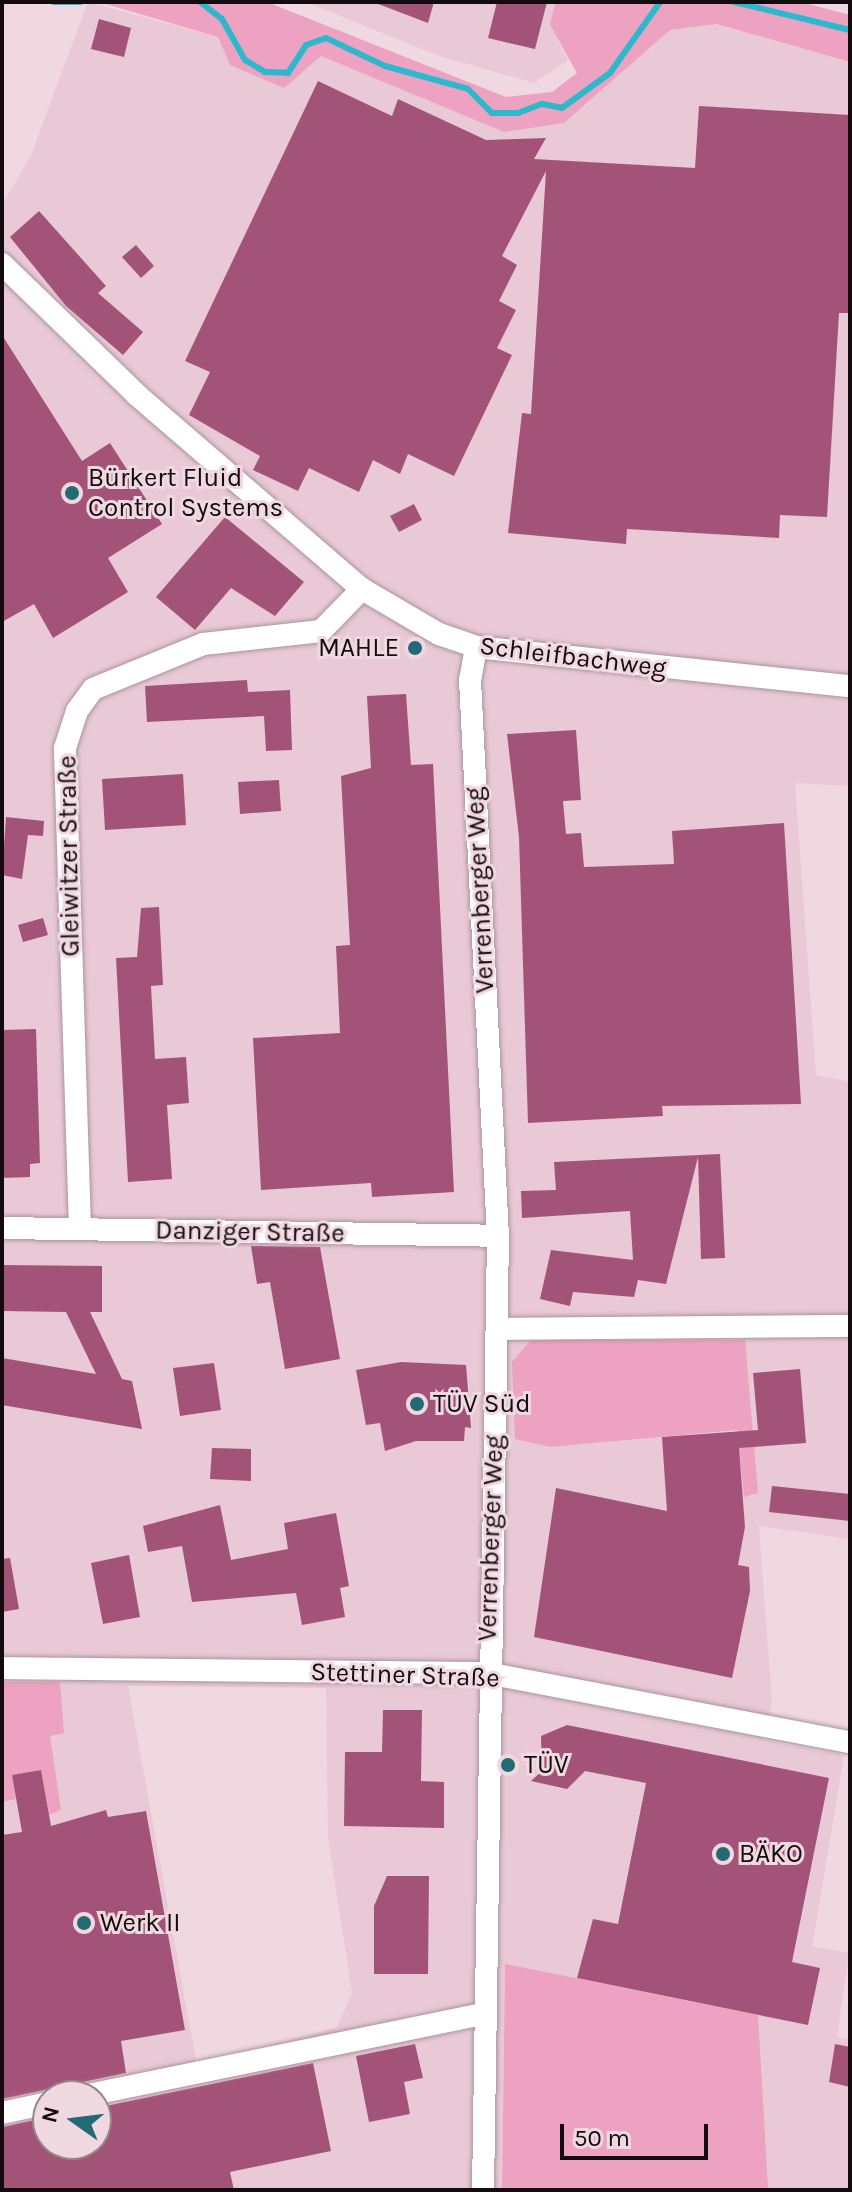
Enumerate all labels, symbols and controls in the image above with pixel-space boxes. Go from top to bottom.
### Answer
place label: Bürkert Fluid Control Systems [88,462,283,524]
marker: Bürkert Fluid Control Systems [63,484,81,502]
street label: Schleifbachweg [478,630,668,684]
place label: MAHLE [318,632,399,664]
marker: MAHLE [406,639,424,657]
street label: Gleiwitzer Straße [52,755,86,957]
street label: Verrenberger Weg [459,786,501,994]
street label: Danziger Straße [155,1215,345,1249]
place label: TÜV Süd [433,1388,531,1420]
marker: TÜV Süd [408,1395,426,1413]
street label: Verrenberger Weg [472,1434,510,1642]
street label: Stettiner Straße [310,1656,500,1694]
place label: TÜV [524,1749,569,1781]
marker: TÜV [499,1756,517,1774]
place label: BÄKO [739,1838,803,1870]
marker: BÄKO [714,1845,732,1863]
place label: Werk II [100,1907,181,1939]
marker: Werk II [75,1914,93,1932]
north arrow [32,2080,112,2160]
text: N [36,2104,65,2125]
scale bar [564,2108,712,2158]
text: 50 m [574,2124,630,2152]

